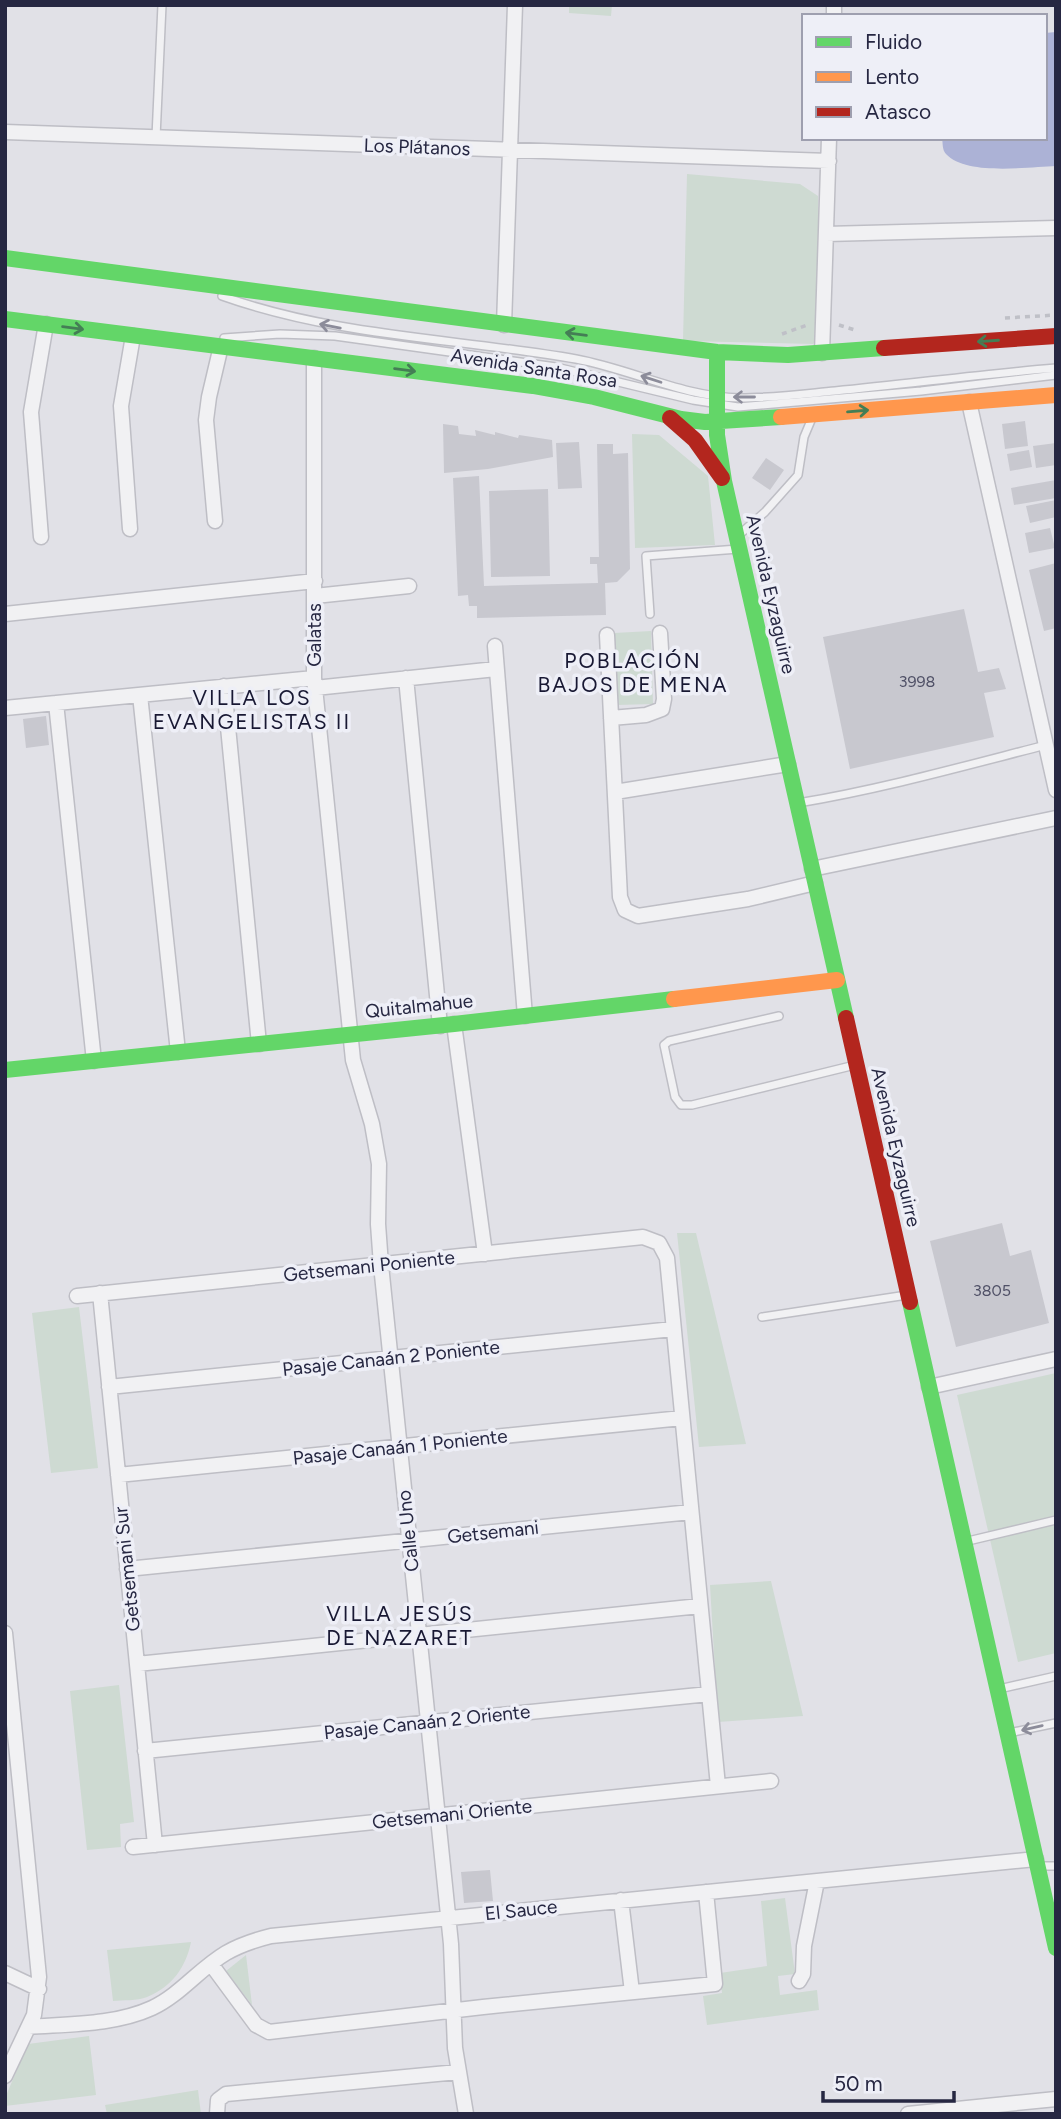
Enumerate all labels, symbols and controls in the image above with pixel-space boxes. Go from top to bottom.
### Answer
legend [802,14,1047,140]
text: Fluido [865,29,922,54]
text: Lento [865,64,919,89]
text: Atasco [865,99,931,124]
street label: Los Plátanos [363,134,471,160]
one-way arrow [319,319,342,332]
one-way arrow [61,321,84,334]
one-way arrow [565,328,588,341]
one-way arrow [977,335,999,348]
street label: Avenida Santa Rosa [449,343,619,393]
one-way arrow [394,364,416,377]
one-way arrow [640,372,662,385]
one-way arrow [733,390,756,404]
one-way arrow [846,404,869,417]
street label: Avenida Eyzaguirre [741,512,801,676]
street label: Galatas [303,603,326,667]
district label: POBLACIÓN BAJOS DE MENA [538,648,728,697]
house number: 3998 [899,672,935,691]
district label: VILLA LOS EVANGELISTAS II [153,685,351,734]
street label: Quitalmahue [364,989,474,1023]
street label: Avenida Eyzaguirre [866,1065,926,1229]
street label: Getsemani Poniente [282,1246,456,1286]
house number: 3805 [973,1281,1011,1300]
street label: Pasaje Canaán 2 Poniente [281,1335,501,1381]
street label: Pasaje Canaán 1 Poniente [292,1424,508,1470]
street label: Calle Uno [392,1489,424,1573]
street label: Getsemani Sur [109,1505,145,1633]
street label: Getsemani [446,1516,540,1548]
district label: VILLA JESÚS DE NAZARET [326,1601,474,1650]
street label: Pasaje Canaán 2 Oriente [323,1700,531,1744]
one-way arrow [1021,1722,1044,1735]
street label: Getsemani Oriente [371,1794,533,1834]
street label: El Sauce [484,1895,558,1925]
scale bar [823,2060,954,2104]
text: 50 m [834,2071,883,2096]

